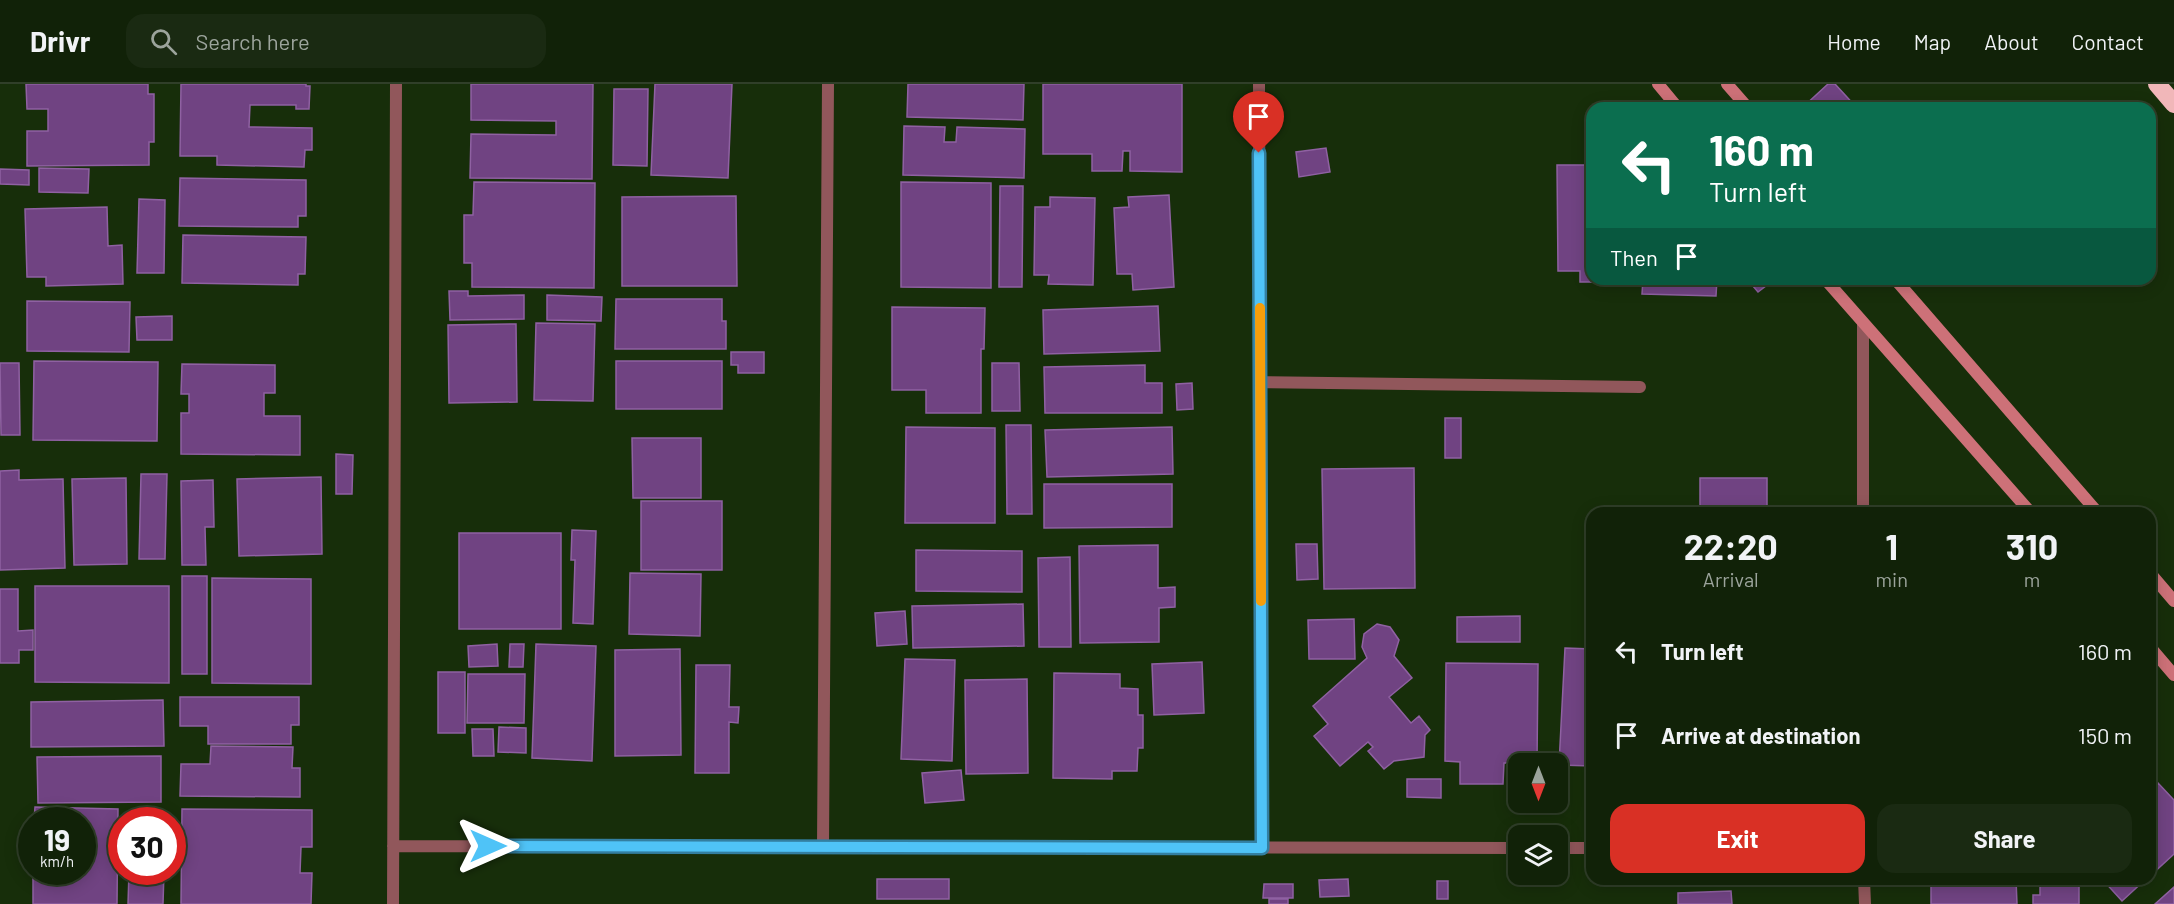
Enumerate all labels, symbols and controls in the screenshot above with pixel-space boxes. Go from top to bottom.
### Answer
search box [126,14,546,68]
text: Drivr [30,24,90,58]
icon: search [147,25,180,58]
text: Search here [195,28,310,54]
text: Home [1827,29,1881,54]
text: Map [1914,29,1951,54]
text: About [1984,29,2039,54]
text: Contact [2072,29,2144,54]
pin [1233,91,1284,153]
icon: arrive [1242,100,1275,133]
text: 160 m [1709,124,1814,174]
icon: left [1610,126,1688,204]
text: Turn left [1709,175,1807,207]
icon: arrive [1670,240,1703,273]
text: Then [1610,244,1658,270]
text: 22:20 [1684,524,1778,567]
text: 1 [1885,524,1898,567]
text: 310 [2006,524,2058,567]
text: Arrival [1703,567,1759,591]
text: min [1876,567,1908,591]
text: m [2024,567,2040,591]
icon: left [1610,635,1643,668]
text: Turn left [1661,638,1744,664]
text: 160 m [2078,638,2132,664]
icon: arrive [1610,719,1643,752]
text: Arrive at destination [1661,722,1860,748]
text: 150 m [2078,722,2132,748]
north arrow [1508,753,1568,813]
map controls [1508,753,1568,885]
button: Exit [1610,804,1865,873]
button: Share [1877,804,2132,873]
speed limit sign: 30 [108,807,186,885]
position arrow [456,814,520,878]
text: 19 [44,821,70,857]
button: layers [1508,825,1568,885]
text: km/h [40,852,74,870]

